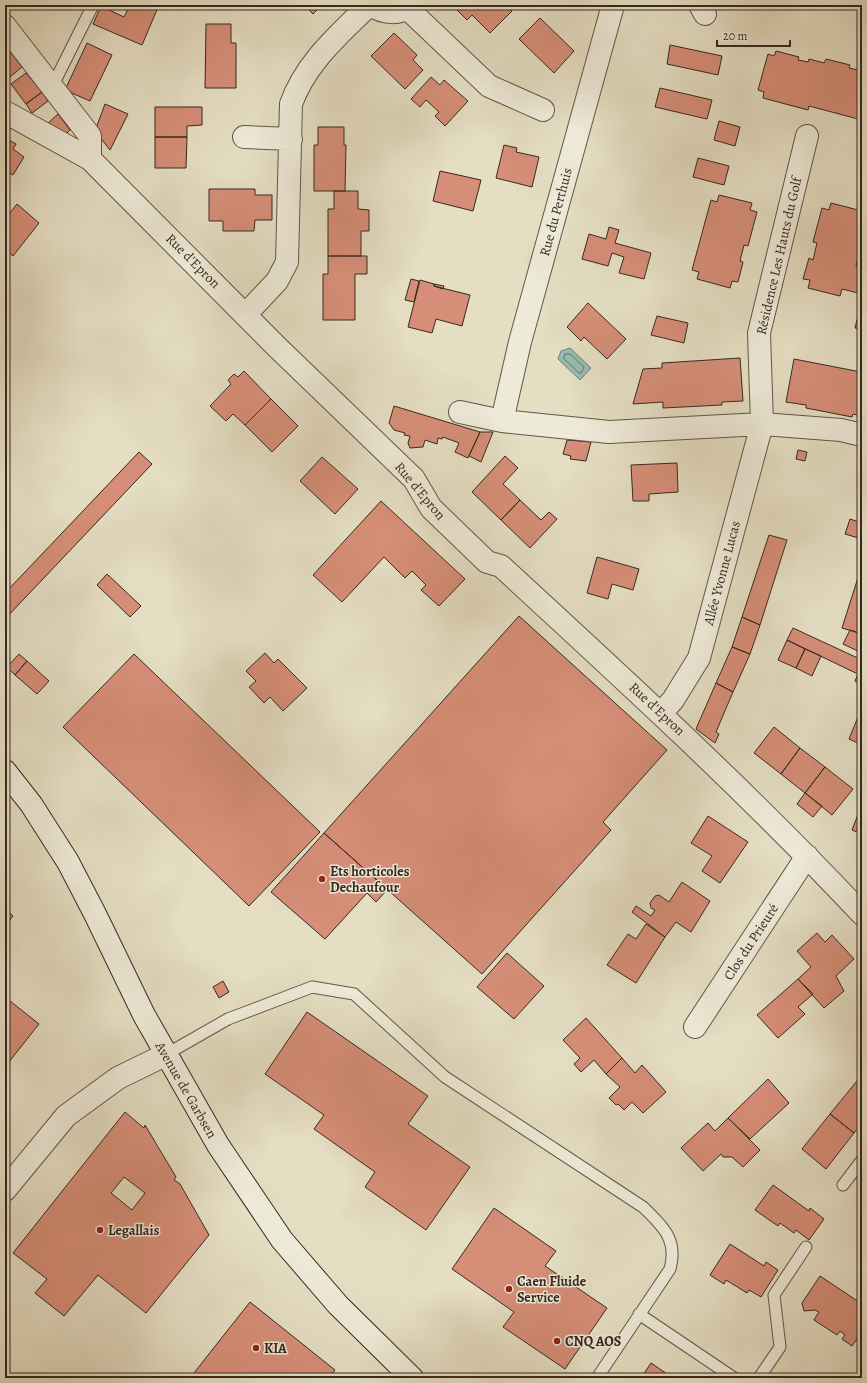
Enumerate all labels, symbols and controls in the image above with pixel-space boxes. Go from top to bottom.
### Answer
scale bar [717,22,790,48]
text: 20 m [723,28,747,44]
street label: Rue du Perthuis [535,166,577,258]
street label: Résidence Les Hauts du Golf [752,173,807,337]
street label: Rue d'Epron [161,229,225,293]
street label: Rue d'Epron [390,458,450,524]
street label: Allée Yvonne Lucas [699,519,745,628]
street label: Rue d'Epron [625,678,689,740]
place label: Ets horticoles Dechaufour [330,862,410,897]
marker: Ets horticoles Dechaufour [317,874,327,884]
street label: Clos du Prieuré [719,900,783,984]
street label: Avenue de Garbsen [150,1037,222,1142]
place label: Legallais [108,1221,160,1240]
marker: Legallais [95,1225,105,1235]
place label: Caen Fluide Service [517,1272,587,1307]
marker: Caen Fluide Service [504,1284,514,1294]
place label: CNQ AOS [565,1332,621,1351]
marker: CNQ AOS [552,1336,562,1346]
place label: KIA [264,1339,287,1358]
marker: KIA [251,1343,261,1353]

